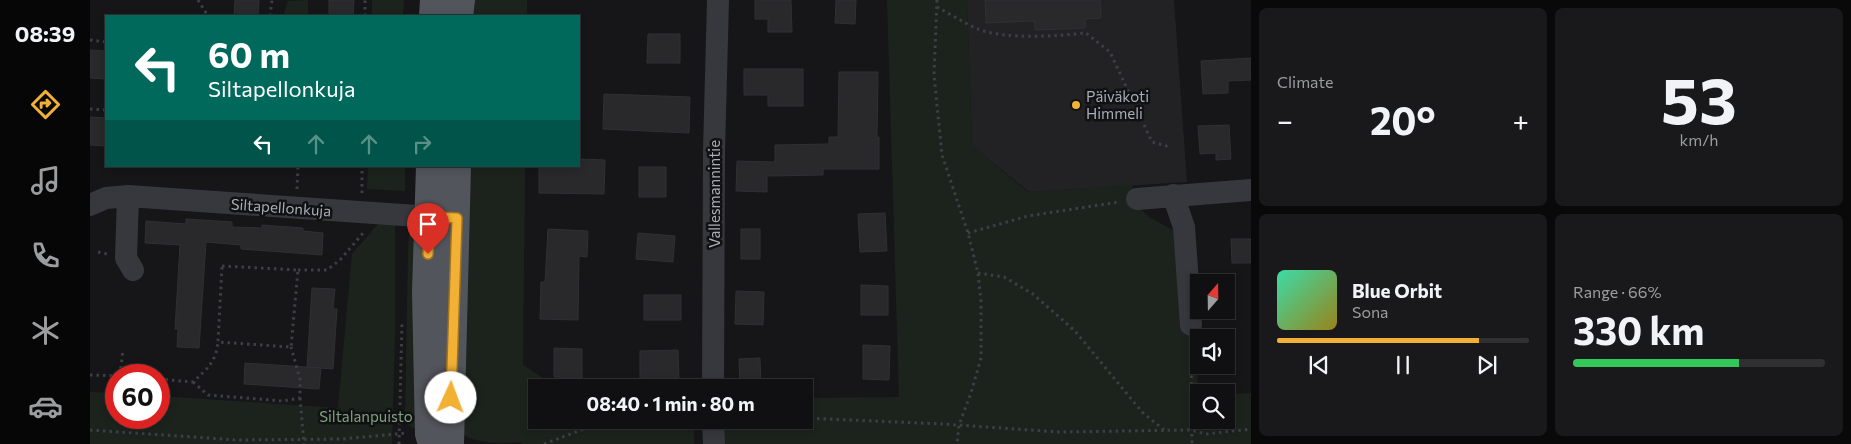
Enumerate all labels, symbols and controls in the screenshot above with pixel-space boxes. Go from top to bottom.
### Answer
text: 08:39 [15,20,75,47]
text: 60 m [208,32,290,75]
icon: left [125,35,190,100]
text: 53 [1661,58,1737,137]
text: Climate [1277,72,1333,91]
text: Siltapellonkuja [208,75,356,102]
icon: directions [28,87,63,122]
place label: Päiväkoti Himmeli [1086,87,1149,122]
text: 20° [1370,96,1436,143]
marker: Päiväkoti Himmeli [1070,99,1082,111]
text: − [1277,103,1293,137]
text: + [1513,103,1529,137]
icon: left [249,130,277,158]
icon: ahead [302,130,330,158]
icon: ahead [355,130,383,158]
icon: right [408,130,436,158]
text: km/h [1680,130,1718,149]
street label: Vallesmannintie [705,140,723,248]
icon: music [28,163,63,198]
street label: Siltapellonkuja [230,195,332,219]
pin [407,203,449,254]
icon: arrive [414,210,442,238]
icon: phone [28,238,63,273]
north arrow [1190,274,1235,319]
map controls [1190,274,1235,429]
text: Blue Orbit [1352,279,1442,302]
text: Range · 66% [1573,282,1662,301]
text: Sona [1352,302,1388,321]
text: 330 km [1573,306,1705,353]
icon: climate [28,313,63,348]
button: sound [1190,329,1235,374]
icon: previous [1305,351,1333,379]
icon: pause [1389,351,1417,379]
icon: next [1473,351,1501,379]
speed limit sign: 60 [105,364,170,429]
position arrow [424,371,476,423]
button: search [1190,384,1235,429]
icon: car [28,389,63,424]
text: 08:40 · 1 min · 80 m [587,392,754,415]
park label: Siltalanpuisto [319,407,413,425]

